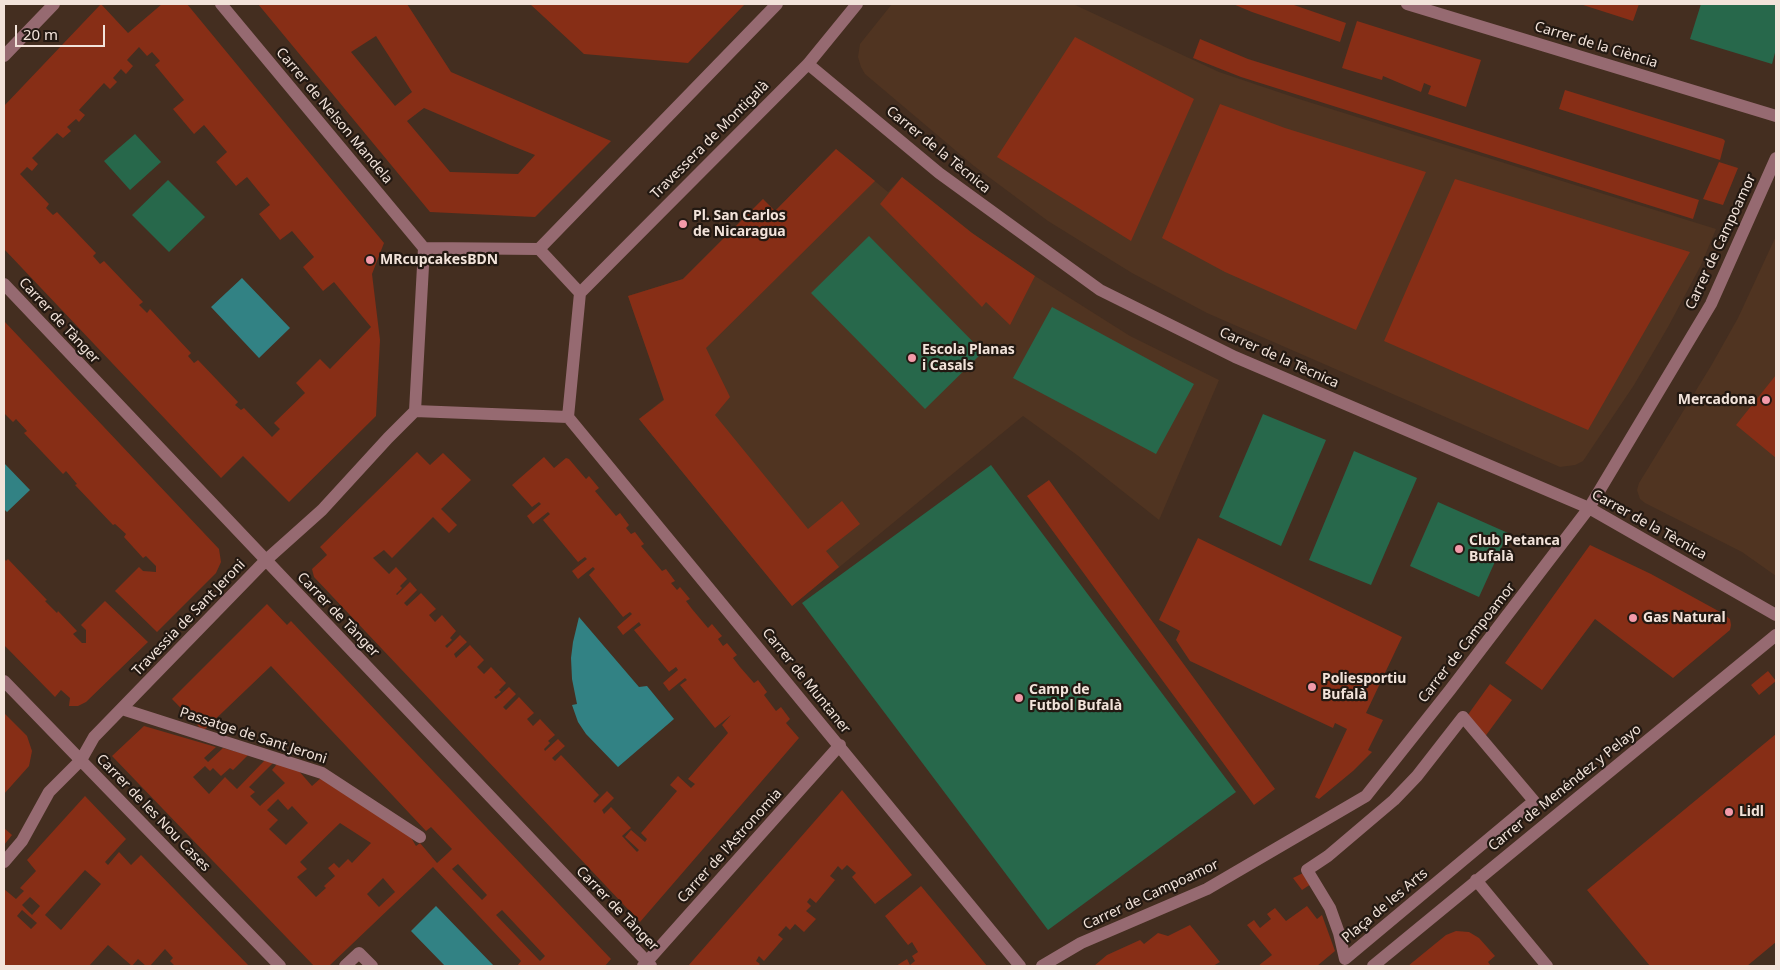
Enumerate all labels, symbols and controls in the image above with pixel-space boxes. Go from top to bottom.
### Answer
scale bar [18,15,108,47]
street label: Carrer de la Ciència [1532,18,1660,72]
text: 20 m [23,24,58,44]
street label: Carrer de Nelson Mandela [272,45,396,187]
street label: Travessera de Montigalà [647,77,773,203]
street label: Carrer de la Tècnica [883,103,993,197]
street label: Carrer de Campoamor [1682,172,1760,312]
place label: Pl. San Carlos de Nicaragua [693,208,786,240]
marker: Pl. San Carlos de Nicaragua [677,218,689,230]
place label: MRcupcakesBDN [380,252,498,268]
marker: MRcupcakesBDN [364,254,376,266]
street label: Carrer de Tànger [15,275,103,367]
street label: Carrer de la Tècnica [1217,324,1341,392]
place label: Escola Planas i Casals [922,342,1015,374]
marker: Escola Planas i Casals [906,352,918,364]
place label: Mercadona [1678,392,1756,408]
marker: Mercadona [1760,394,1772,406]
street label: Carrer de la Tècnica [1589,486,1709,564]
place label: Club Petanca Bufalà [1469,533,1560,566]
marker: Club Petanca Bufalà [1453,543,1465,555]
street label: Travessia de Sant Jeroni [129,556,249,680]
street label: Carrer de Tànger [293,569,383,661]
street label: Carrer de Campoamor [1415,580,1519,706]
place label: Gas Natural [1643,610,1726,626]
marker: Gas Natural [1627,612,1639,624]
street label: Carrer de Muntaner [758,625,854,737]
place label: Poliesportiu Bufalà [1322,671,1406,704]
marker: Poliesportiu Bufalà [1306,681,1318,693]
place label: Camp de Futbol Bufalà [1029,682,1122,714]
marker: Camp de Futbol Bufalà [1013,692,1025,704]
street label: Passatge de Sant Jeroni [177,704,329,768]
street label: Carrer de Menéndez y Pelayo [1485,721,1645,855]
street label: Carrer de les Nou Cases [93,751,213,875]
street label: Carrer de l'Astronomia [674,786,786,906]
place label: Lidl [1739,804,1764,820]
marker: Lidl [1723,806,1735,818]
street label: Carrer de Campoamor [1081,856,1221,934]
street label: Carrer de Tànger [572,863,662,955]
street label: Plaça de les Arts [1339,865,1431,947]

